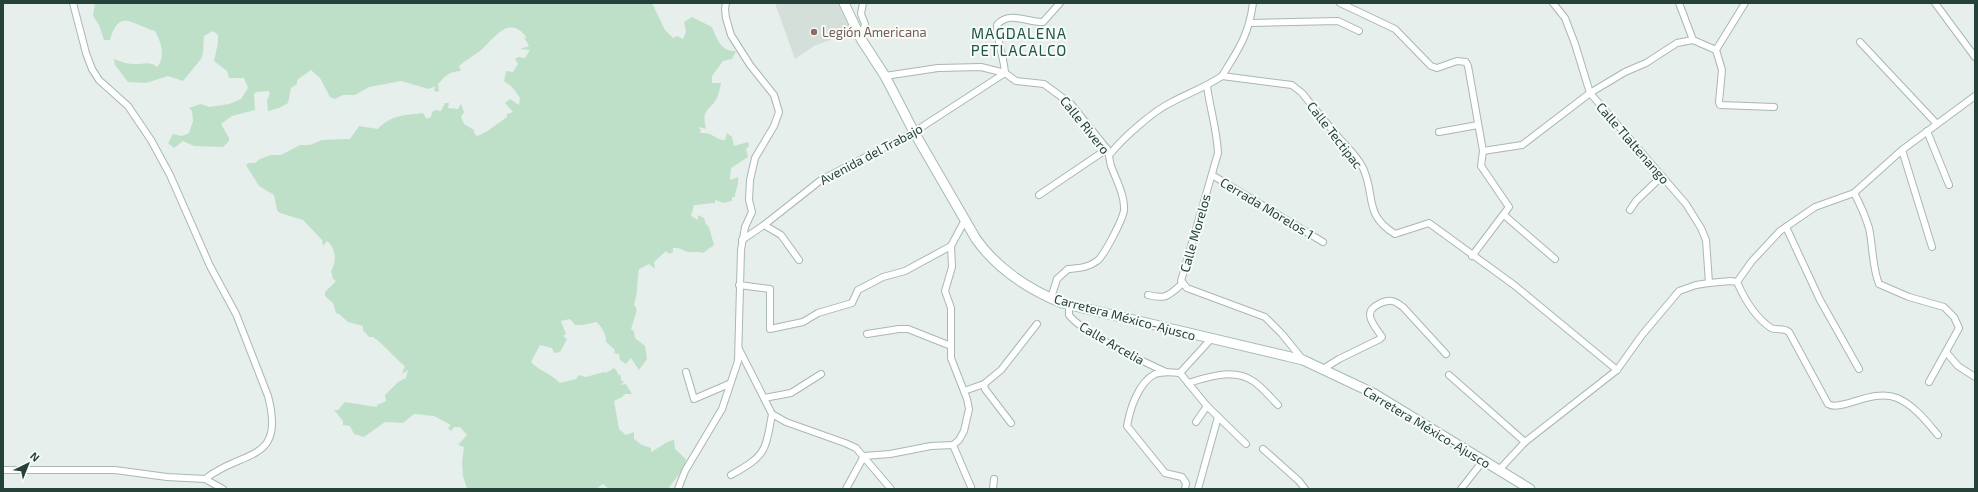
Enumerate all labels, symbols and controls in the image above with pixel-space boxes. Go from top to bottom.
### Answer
place label: Legión Americana [822,24,927,40]
district label: MAGDALENA PETLACALCO [971,24,1067,59]
marker: Legión Americana [809,27,819,37]
street label: Calle Rivero [1057,93,1113,157]
street label: Calle Tectipac [1304,98,1366,172]
street label: Calle Tlaltenango [1593,99,1673,187]
street label: Avenida del Trabajo [817,120,925,188]
street label: Cerrada Morelos 1 [1217,174,1317,242]
street label: Calle Morelos [1176,192,1214,274]
street label: Carretera México-Ajusco [1052,290,1198,344]
street label: Calle Arcelia [1077,318,1147,368]
street label: Carretera México-Ajusco [1360,383,1494,471]
north arrow [8,444,48,484]
text: N [28,449,43,464]

